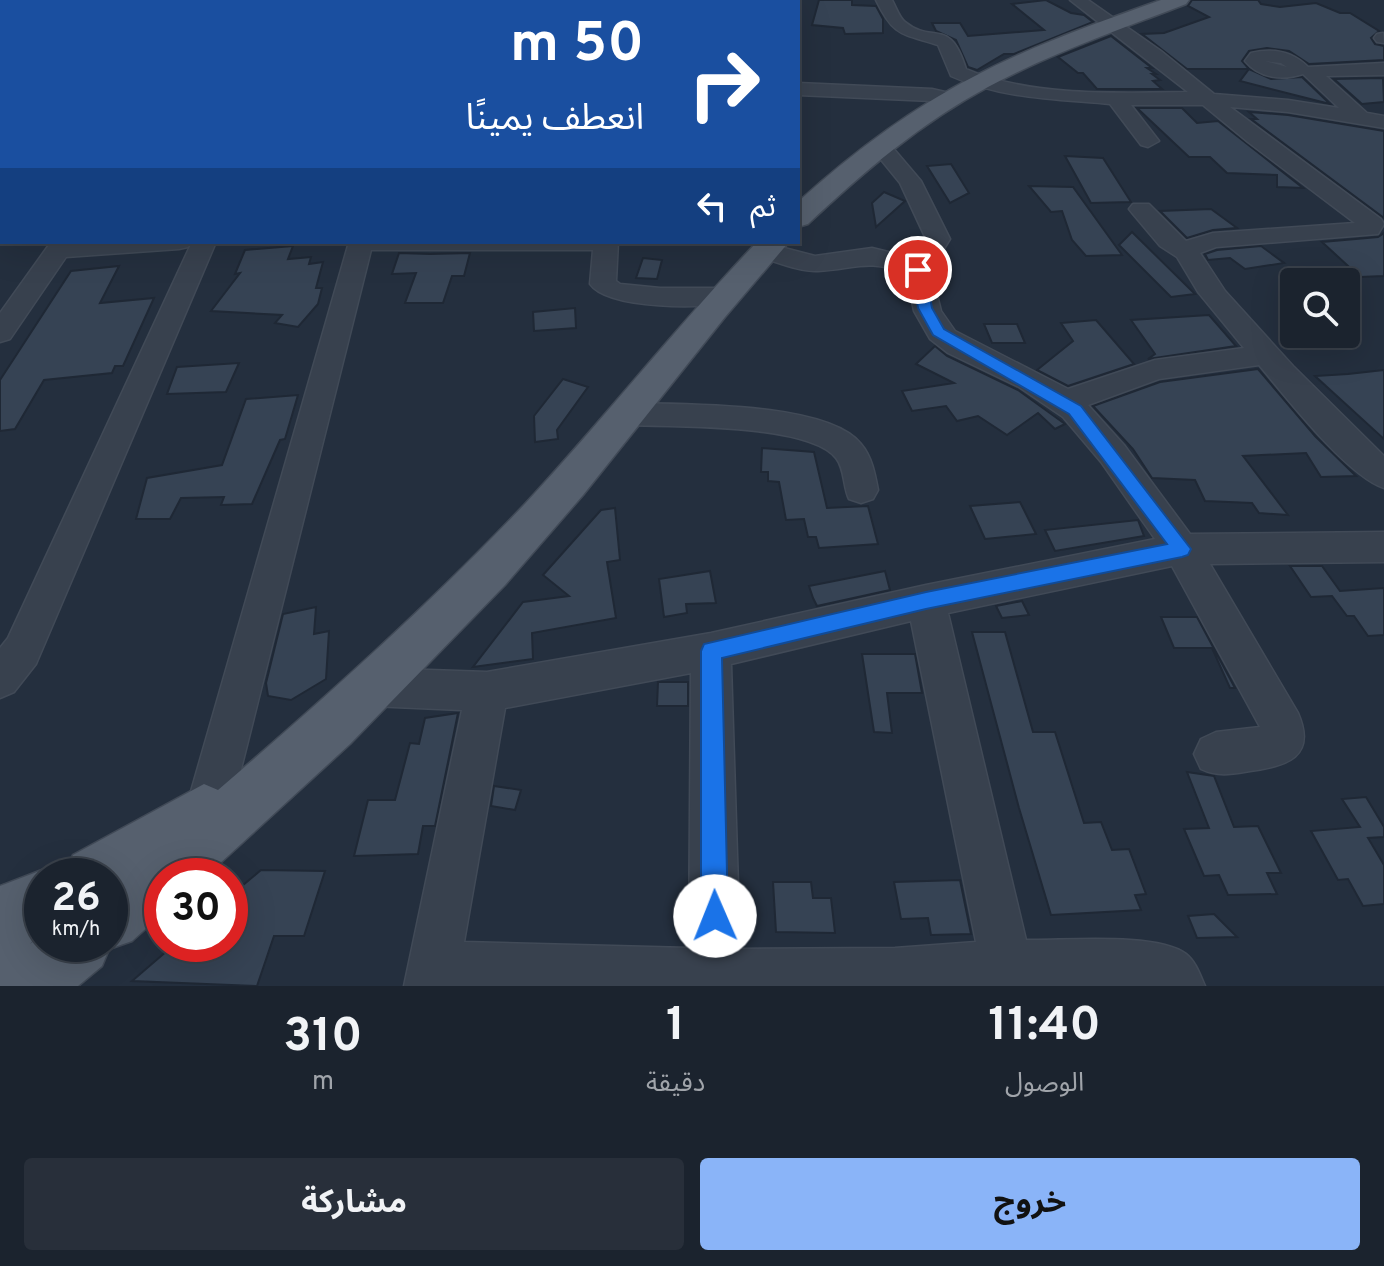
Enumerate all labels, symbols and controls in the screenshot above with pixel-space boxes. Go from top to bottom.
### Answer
text: 50 m [510,11,644,81]
icon: right [672,32,776,136]
text: انعطف يمينًا [466,97,644,143]
icon: left [690,184,734,228]
text: ثم [750,190,776,227]
pin [884,236,952,304]
icon: arrive [896,248,940,292]
map controls [1280,268,1360,348]
button: search [1280,268,1360,348]
speed limit sign: 30 [144,858,248,962]
position arrow [673,874,757,958]
text: 26 [51,875,101,925]
text: km/h [52,917,100,943]
text: 1 [666,997,685,1057]
text: 11:40 [988,997,1101,1057]
text: 310 [283,1008,363,1068]
text: m [312,1066,334,1099]
text: دقيقة [646,1068,705,1101]
text: الوصول [1005,1068,1084,1101]
button: مشاركة [24,1158,684,1250]
button: خروج [700,1158,1360,1250]

